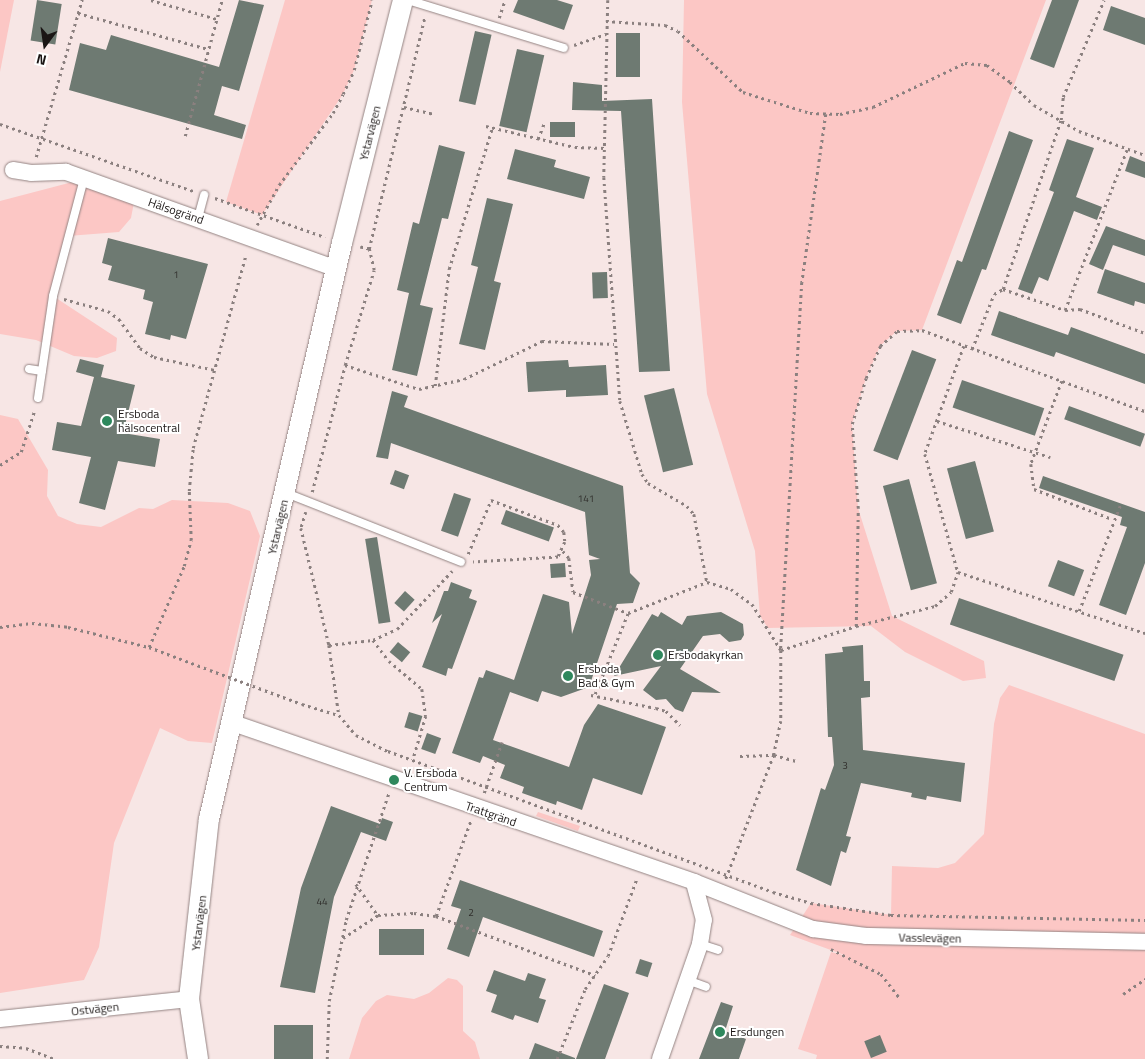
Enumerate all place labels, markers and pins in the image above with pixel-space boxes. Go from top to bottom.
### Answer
place label: Ersboda hälsocentral [118,407,180,435]
marker: Ersboda hälsocentral [100,414,114,428]
place label: Ersbodakyrkan [668,648,743,662]
marker: Ersbodakyrkan [652,649,664,661]
place label: Ersboda Bad & Gym [578,662,634,690]
marker: Ersboda Bad & Gym [562,670,574,682]
place label: V. Ersboda Centrum [404,766,457,794]
marker: V. Ersboda Centrum [388,774,400,786]
place label: Ersdungen [730,1025,784,1039]
marker: Ersdungen [714,1026,726,1038]

